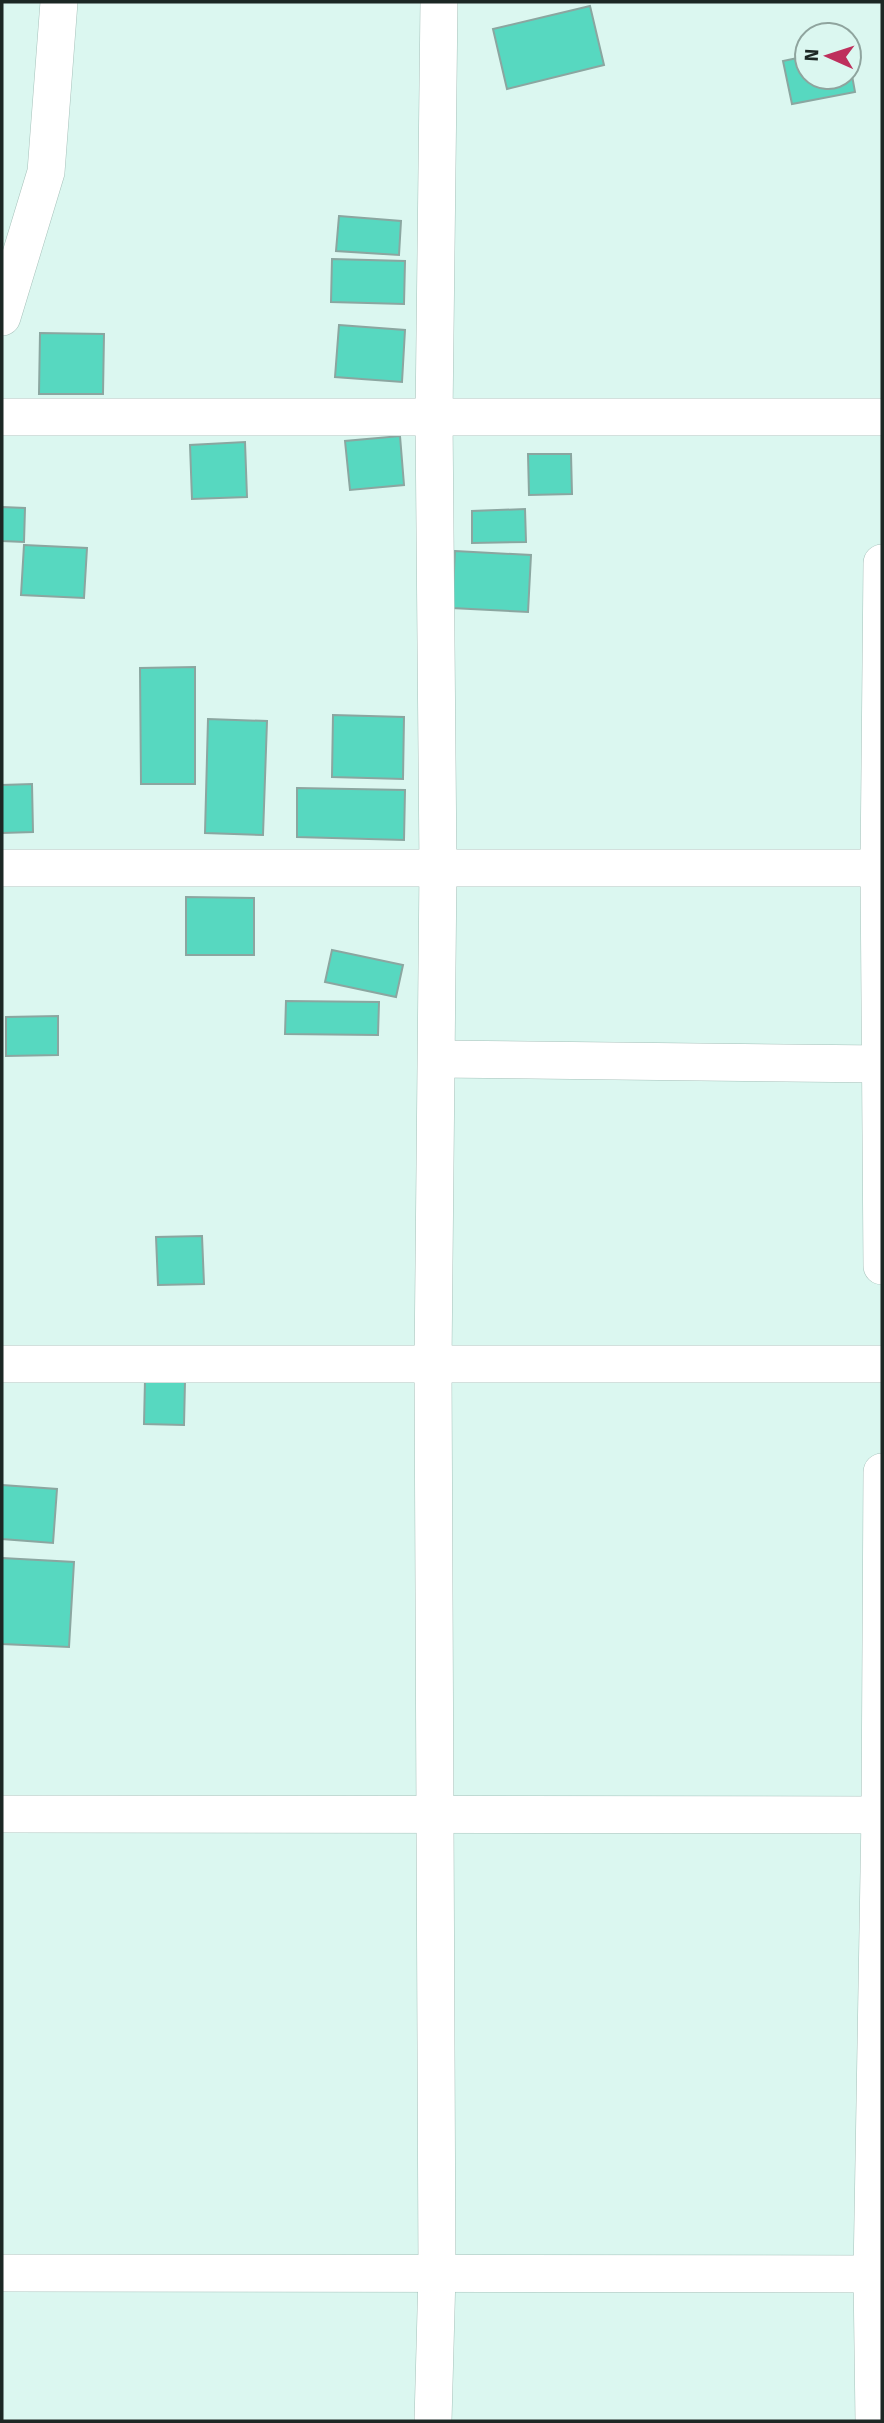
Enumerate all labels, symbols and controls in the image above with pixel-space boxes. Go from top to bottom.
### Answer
north arrow [793,21,863,91]
text: N [800,48,823,62]

